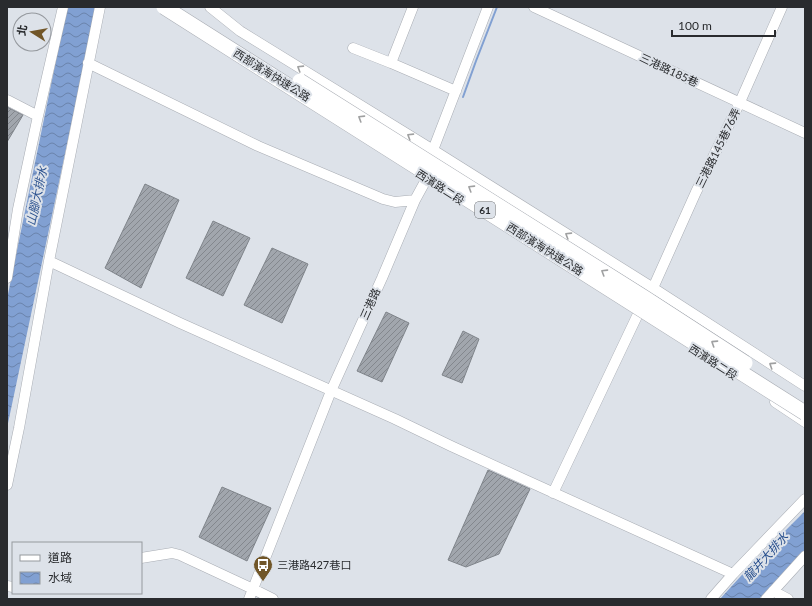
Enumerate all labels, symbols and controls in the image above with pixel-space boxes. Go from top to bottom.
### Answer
north arrow [12,12,52,52]
scale bar [672,12,775,38]
text: 100 m [678,18,712,33]
text: 北 [14,23,29,37]
street label: 西部濱海快速公路 [232,46,313,103]
street label: 三港路185巷 [638,50,701,89]
one-way arrow [297,65,304,73]
street label: 三港路145巷76弄 [693,106,742,190]
one-way arrow [358,116,365,123]
one-way arrow [408,134,415,141]
water label: 山腳大排水 [23,164,50,227]
street label: 西濱路二段 [414,166,467,207]
one-way arrow [468,185,475,192]
road number: 61 [475,202,495,218]
street label: 西部濱海快速公路 [505,220,586,277]
one-way arrow [565,232,572,240]
one-way arrow [601,269,608,277]
street label: 三港路 [357,286,382,322]
one-way arrow [711,340,718,347]
street label: 西濱路二段 [687,341,740,382]
one-way arrow [769,362,776,370]
water label: 龍井大排水 [740,529,792,584]
legend [12,542,142,594]
text: 道路 [48,550,72,565]
bus stop icon: 三港路427巷口 [252,554,274,582]
place label: 三港路427巷口 [277,558,351,571]
text: 水域 [48,570,72,585]

